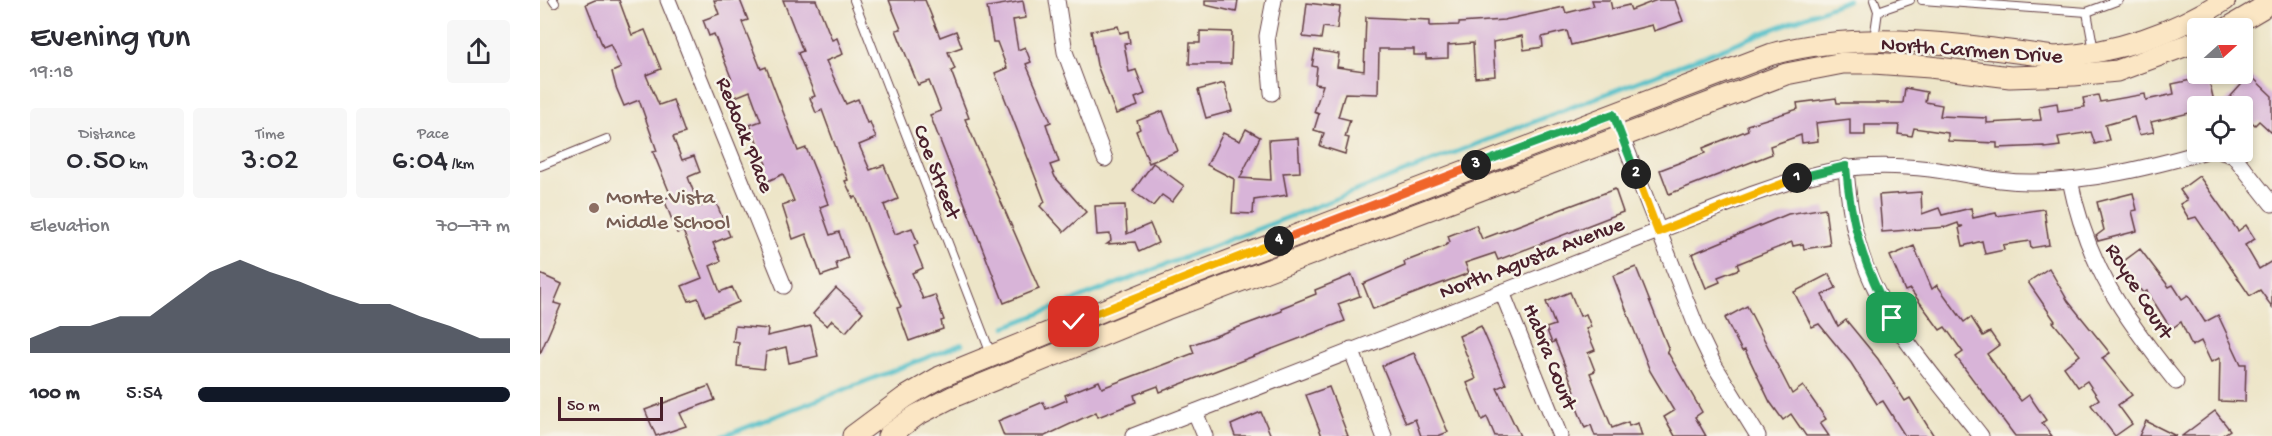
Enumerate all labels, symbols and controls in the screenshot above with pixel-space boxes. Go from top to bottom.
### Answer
north arrow [2187,18,2253,84]
map controls [2187,18,2253,162]
text: Evening run [30,20,190,58]
button: share [447,20,510,83]
street label: North Carmen Drive [1880,33,2064,71]
text: 19:18 [30,62,73,85]
street label: Redoak Place [708,74,779,198]
button: locate [2187,96,2253,162]
street label: Coe Street [905,122,966,225]
text: Distance [79,126,135,145]
text: Time [255,126,285,145]
text: Pace [417,126,449,145]
text: 0.50 [66,145,126,180]
text: 3:02 [242,145,298,180]
text: 6:04 [392,145,448,180]
pin: 3 [1461,150,1491,180]
text: 3 [1472,155,1480,174]
text: km [126,156,148,175]
text: /km [448,156,474,175]
pin: 2 [1621,159,1651,189]
pin: 1 [1782,163,1812,193]
text: 2 [1632,164,1640,183]
text: 1 [1794,168,1800,187]
place label: Monte Vista Middle School [606,186,731,237]
marker: Monte Vista Middle School [587,201,601,215]
street label: North Agusta Avenue [1436,212,1629,307]
text: Elevation [30,216,110,239]
text: 70–77 m [436,216,510,239]
pin: 4 [1264,226,1294,256]
text: 4 [1275,231,1283,250]
street label: Royce Court [2098,239,2178,347]
pin [1866,292,1917,343]
pin [1048,296,1099,347]
street label: Habra Court [1515,301,1582,416]
icon: arrive [1875,301,1908,334]
icon: check [1057,305,1090,338]
text: 100 m [30,383,80,406]
text: 5:54 [126,383,163,406]
scale bar [558,394,663,422]
text: 50 m [567,398,600,417]

